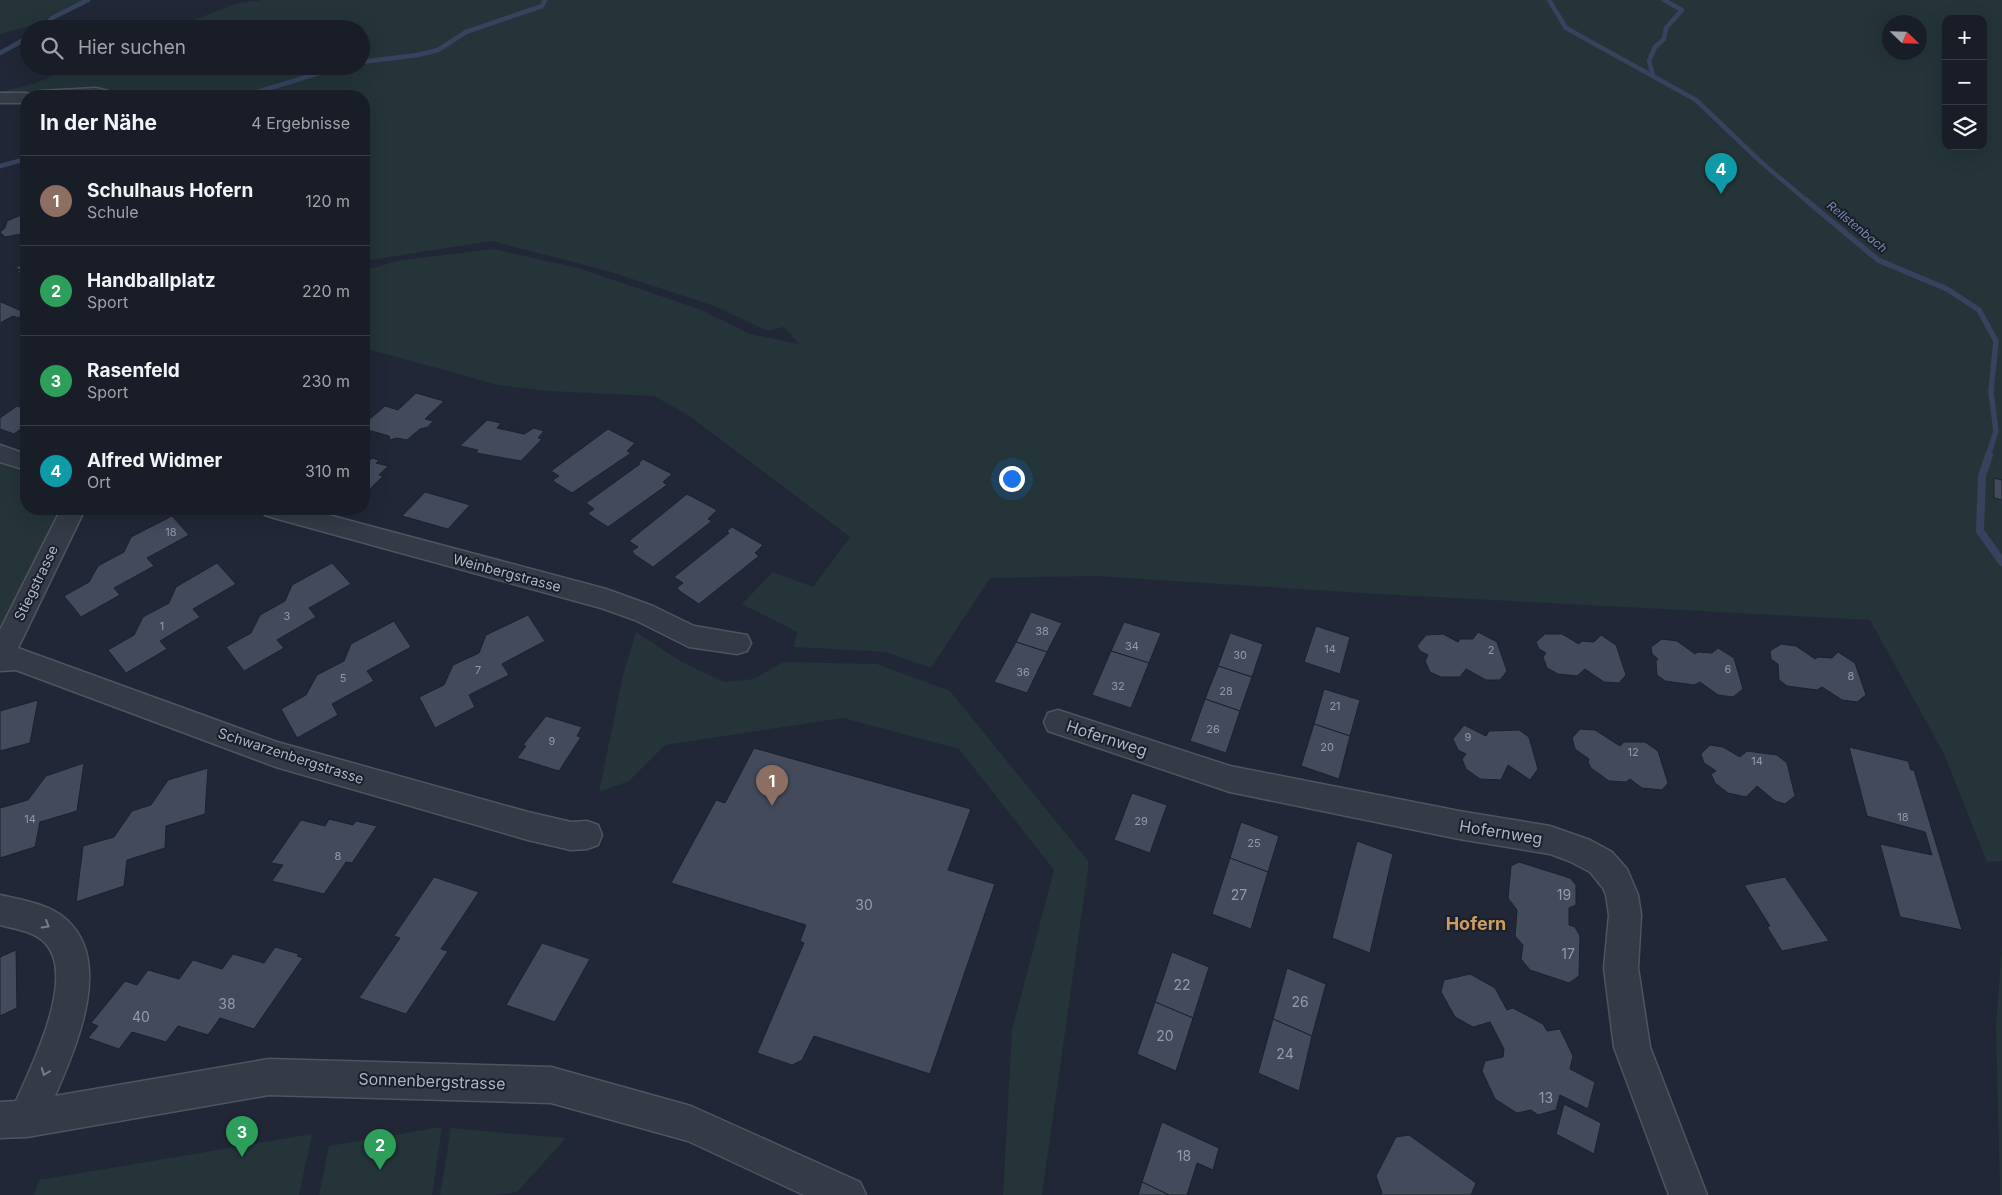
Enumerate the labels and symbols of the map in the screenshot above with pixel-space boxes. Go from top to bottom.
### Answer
north arrow [1882,15,1927,60]
pin: 4 [1705,153,1737,194]
water label: Rellstenbach [1824,198,1890,255]
your location [999,466,1025,492]
house number: 18 [165,525,177,539]
street label: Stiegstrasse [10,542,61,623]
street label: Weinbergstrasse [451,550,563,595]
house number: 3 [284,609,291,623]
house number: 1 [160,619,164,633]
house number: 38 [1035,624,1049,638]
house number: 34 [1125,639,1139,653]
house number: 14 [1324,642,1336,656]
house number: 2 [1488,643,1494,657]
house number: 30 [1233,648,1247,662]
house number: 6 [1725,662,1732,676]
house number: 7 [475,663,481,677]
house number: 36 [1016,665,1030,679]
house number: 8 [1848,669,1855,683]
house number: 5 [340,671,347,685]
house number: 32 [1111,679,1125,693]
house number: 28 [1219,684,1233,698]
house number: 21 [1329,699,1341,713]
street label: Hofernweg [1064,716,1150,760]
house number: 26 [1206,722,1220,736]
street label: Schwarzenbergstrasse [216,724,366,787]
house number: 9 [1465,730,1472,744]
house number: 9 [549,734,556,748]
house number: 20 [1320,740,1334,754]
house number: 12 [1627,745,1639,759]
house number: 14 [1751,754,1763,768]
pin: 1 [756,765,788,806]
house number: 18 [1897,810,1909,824]
house number: 14 [24,812,36,826]
house number: 29 [1134,814,1148,828]
street label: Hofernweg [1458,816,1544,848]
house number: 25 [1247,836,1261,850]
house number: 8 [335,849,342,863]
house number: 27 [1231,886,1247,903]
house number: 19 [1557,886,1571,903]
house number: 30 [855,896,873,913]
district label: Hofern [1446,913,1506,934]
one-way arrow [41,919,50,929]
house number: 17 [1561,945,1575,962]
house number: 22 [1173,976,1191,993]
house number: 26 [1291,993,1309,1010]
house number: 38 [218,995,236,1012]
house number: 40 [132,1008,150,1025]
house number: 20 [1156,1027,1174,1044]
house number: 24 [1276,1045,1294,1062]
one-way arrow [41,1067,51,1076]
street label: Sonnenbergstrasse [358,1068,506,1094]
house number: 13 [1539,1089,1553,1106]
pin: 3 [226,1116,258,1157]
pin: 2 [364,1129,396,1170]
house number: 18 [1177,1147,1191,1164]

